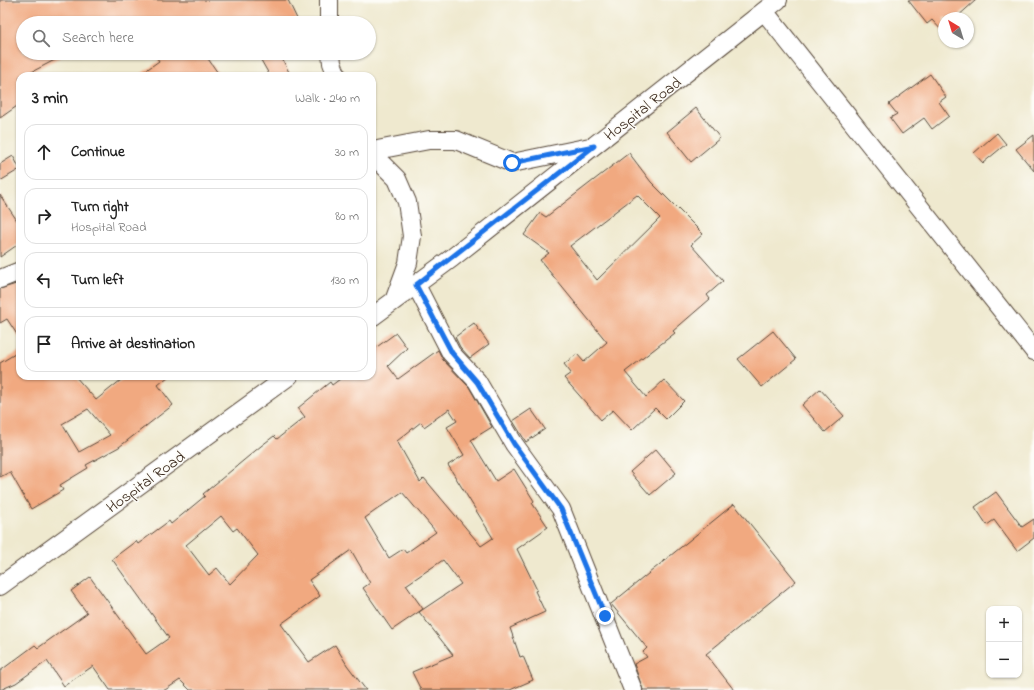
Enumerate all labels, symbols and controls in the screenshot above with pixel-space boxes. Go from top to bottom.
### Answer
north arrow [938,12,974,48]
search box [16,16,376,60]
icon: search [30,27,52,49]
text: Search here [62,27,134,49]
street label: Hospital Road [599,72,687,148]
text: 3 min [32,86,68,111]
text: Walk · 240 m [295,89,360,108]
icon: ahead [33,141,55,163]
text: Continue [71,141,125,163]
text: 30 m [335,143,359,162]
route start [503,154,521,172]
text: Turn right [71,196,129,218]
icon: right [33,205,55,227]
text: 80 m [335,207,359,226]
text: Hospital Road [71,218,146,237]
icon: left [33,269,55,291]
text: Turn left [71,269,124,291]
text: 130 m [331,271,359,290]
icon: arrive [33,333,55,355]
text: Arrive at destination [71,333,195,355]
street label: Hospital Road [102,446,191,520]
map controls [986,606,1022,678]
button: + [986,606,1022,642]
route end [596,607,614,625]
button: − [986,642,1022,678]

